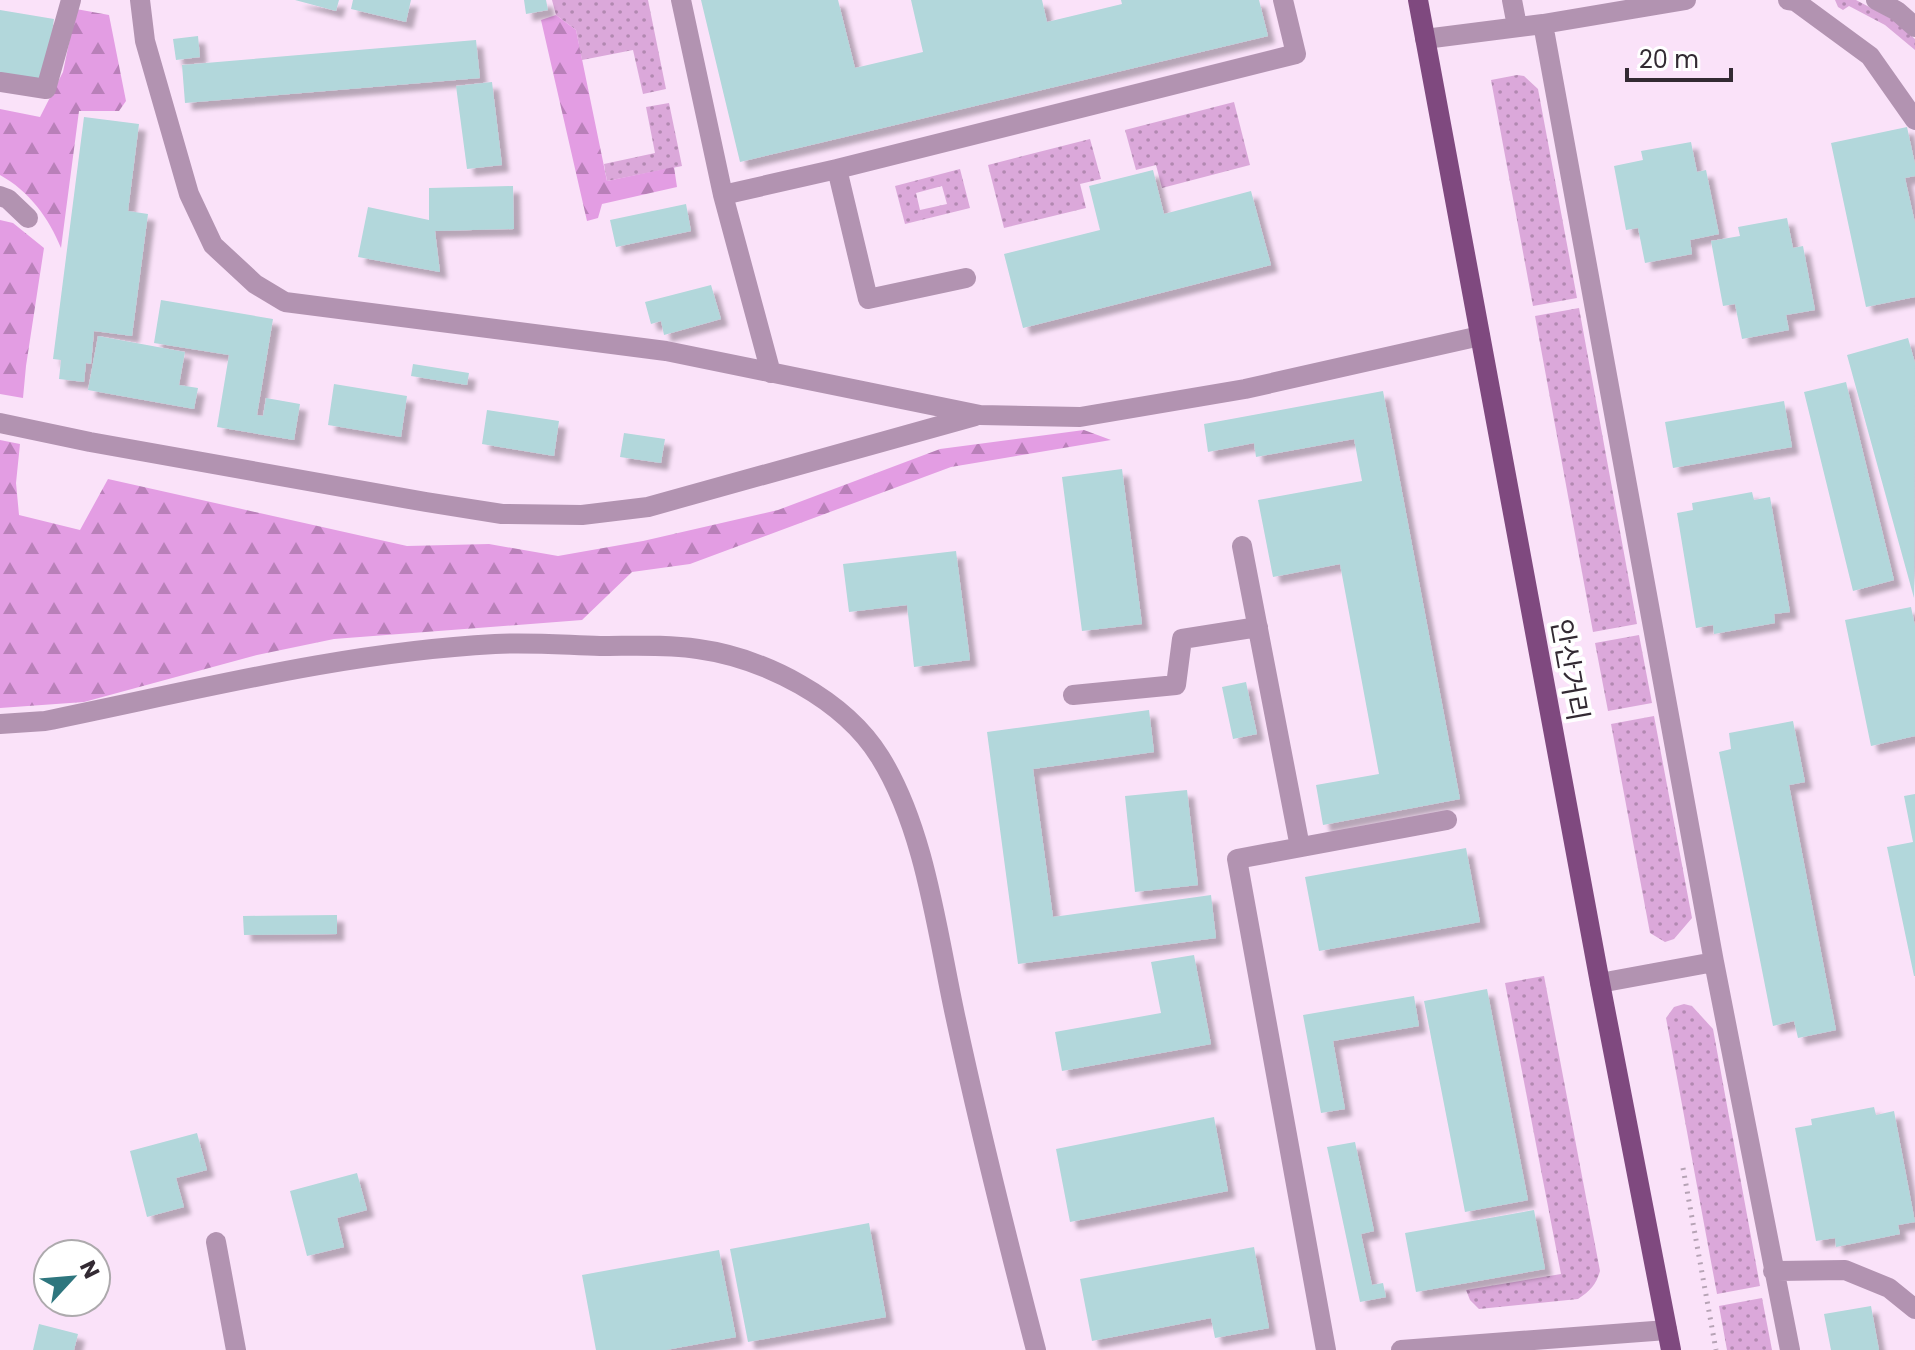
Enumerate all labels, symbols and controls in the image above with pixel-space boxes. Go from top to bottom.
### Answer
scale bar [1627,32,1731,82]
text: 20 m [1639,43,1699,76]
street label: 안산거리 [1541,616,1598,724]
north arrow [32,1238,112,1318]
text: N [72,1255,107,1284]

